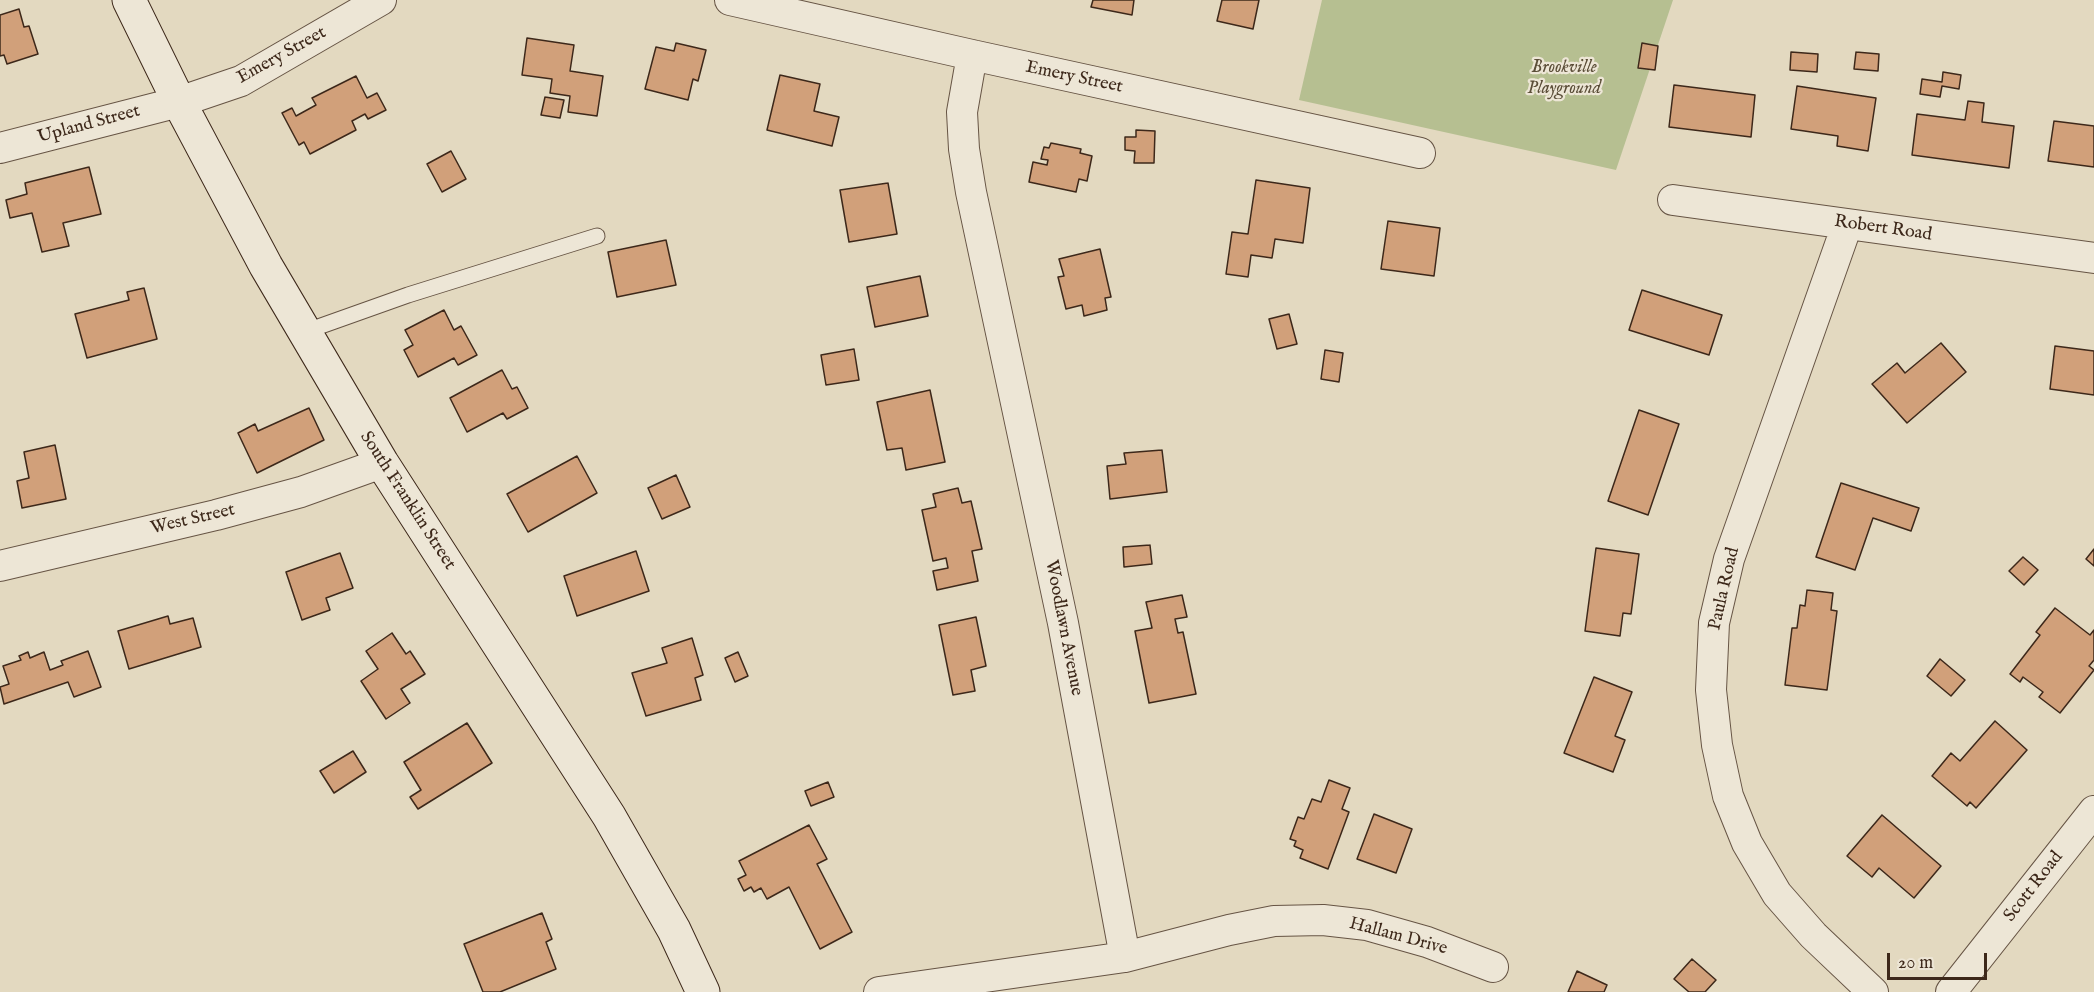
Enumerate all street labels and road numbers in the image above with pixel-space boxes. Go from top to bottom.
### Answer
street label: Emery Street [234,23,330,89]
street label: Emery Street [1023,57,1125,99]
street label: Upland Street [35,101,143,149]
street label: Robert Road [1833,211,1933,247]
street label: South Franklin Street [354,428,460,574]
street label: West Street [149,500,237,540]
street label: Paula Road [1705,545,1745,633]
street label: Woodlawn Avenue [1039,558,1087,698]
street label: Scott Road [2000,847,2068,927]
street label: Hallam Drive [1347,914,1449,960]

